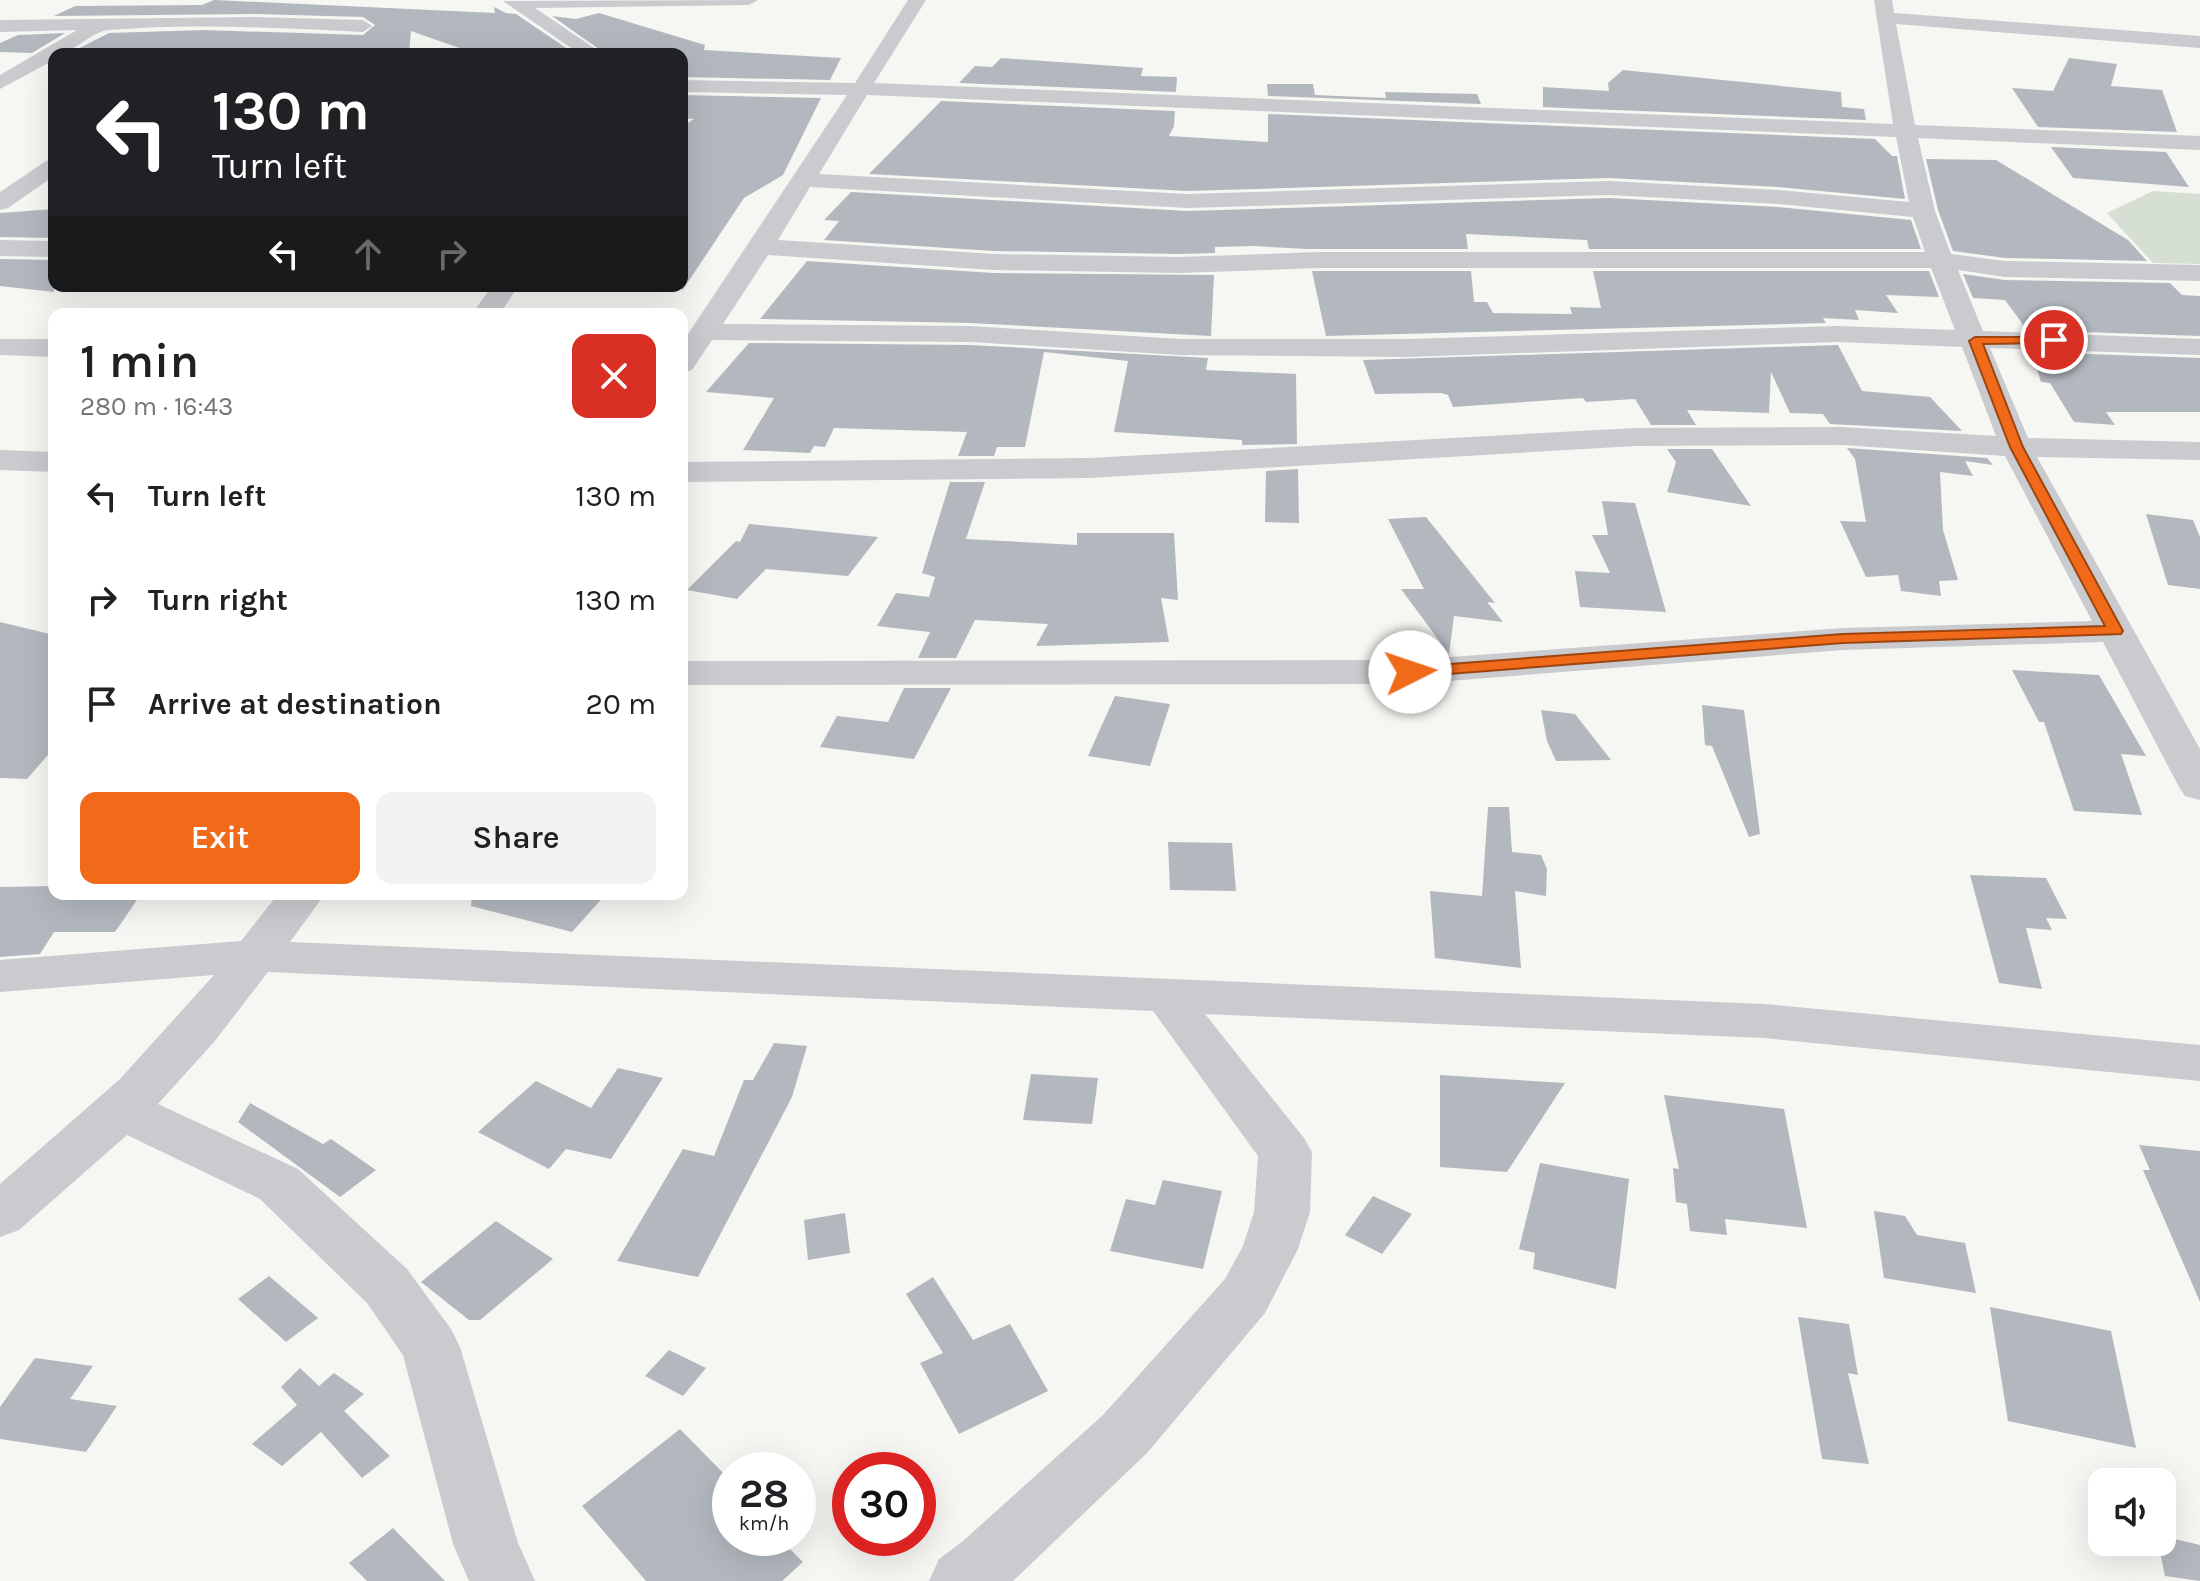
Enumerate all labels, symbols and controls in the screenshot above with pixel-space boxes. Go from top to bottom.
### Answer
text: 130 m [212,78,370,143]
icon: left [80,80,184,184]
text: Turn left [212,145,347,187]
icon: left [262,232,306,276]
icon: ahead [346,232,390,276]
icon: right [430,232,474,276]
pin [2020,306,2088,374]
icon: arrive [2032,318,2076,362]
text: 1 min [80,333,199,389]
button: close [572,334,656,418]
text: 280 m · 16:43 [80,391,233,422]
icon: left [80,474,124,518]
text: Turn left [148,478,266,514]
text: 130 m [575,478,656,514]
icon: right [80,578,124,622]
text: Turn right [148,582,288,618]
text: 130 m [575,582,656,618]
position arrow [1368,630,1452,714]
icon: arrive [80,682,124,726]
text: Arrive at destination [148,686,442,722]
text: 20 m [586,686,656,722]
button: Exit [80,792,360,884]
button: Share [376,792,656,884]
speed limit sign: 30 [832,1452,936,1556]
map controls [2088,1468,2176,1556]
button: sound [2088,1468,2176,1556]
text: 28 [739,1470,789,1517]
text: km/h [739,1512,789,1535]

